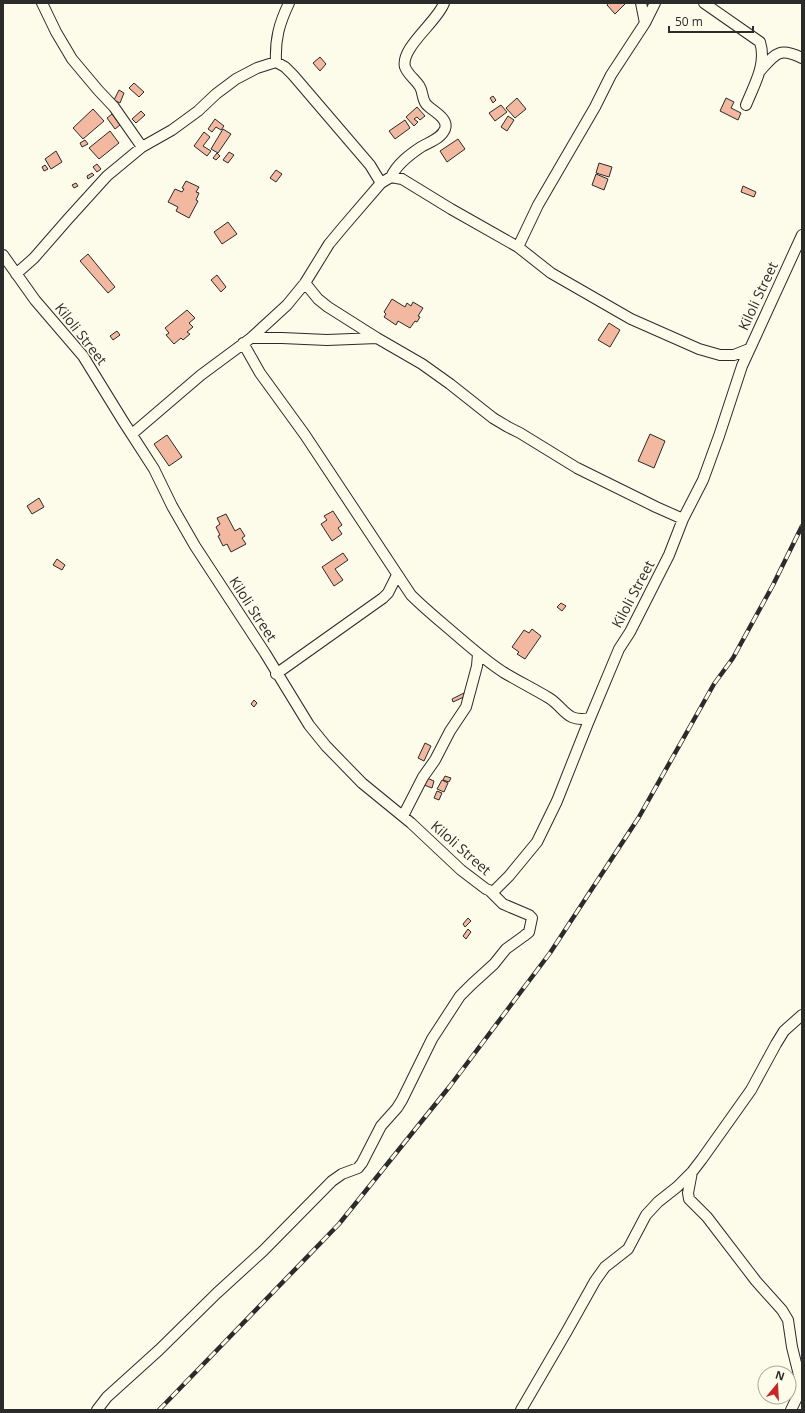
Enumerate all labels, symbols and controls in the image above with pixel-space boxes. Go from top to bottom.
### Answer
scale bar [669,8,753,34]
text: 50 m [675,13,703,30]
street label: Kiloli Street [733,258,782,333]
street label: Kiloli Street [51,299,112,369]
street label: Kiloli Street [607,557,658,631]
street label: Kiloli Street [225,573,282,645]
street label: Kiloli Street [427,816,495,879]
north arrow [757,1365,797,1405]
text: N [774,1366,787,1384]

